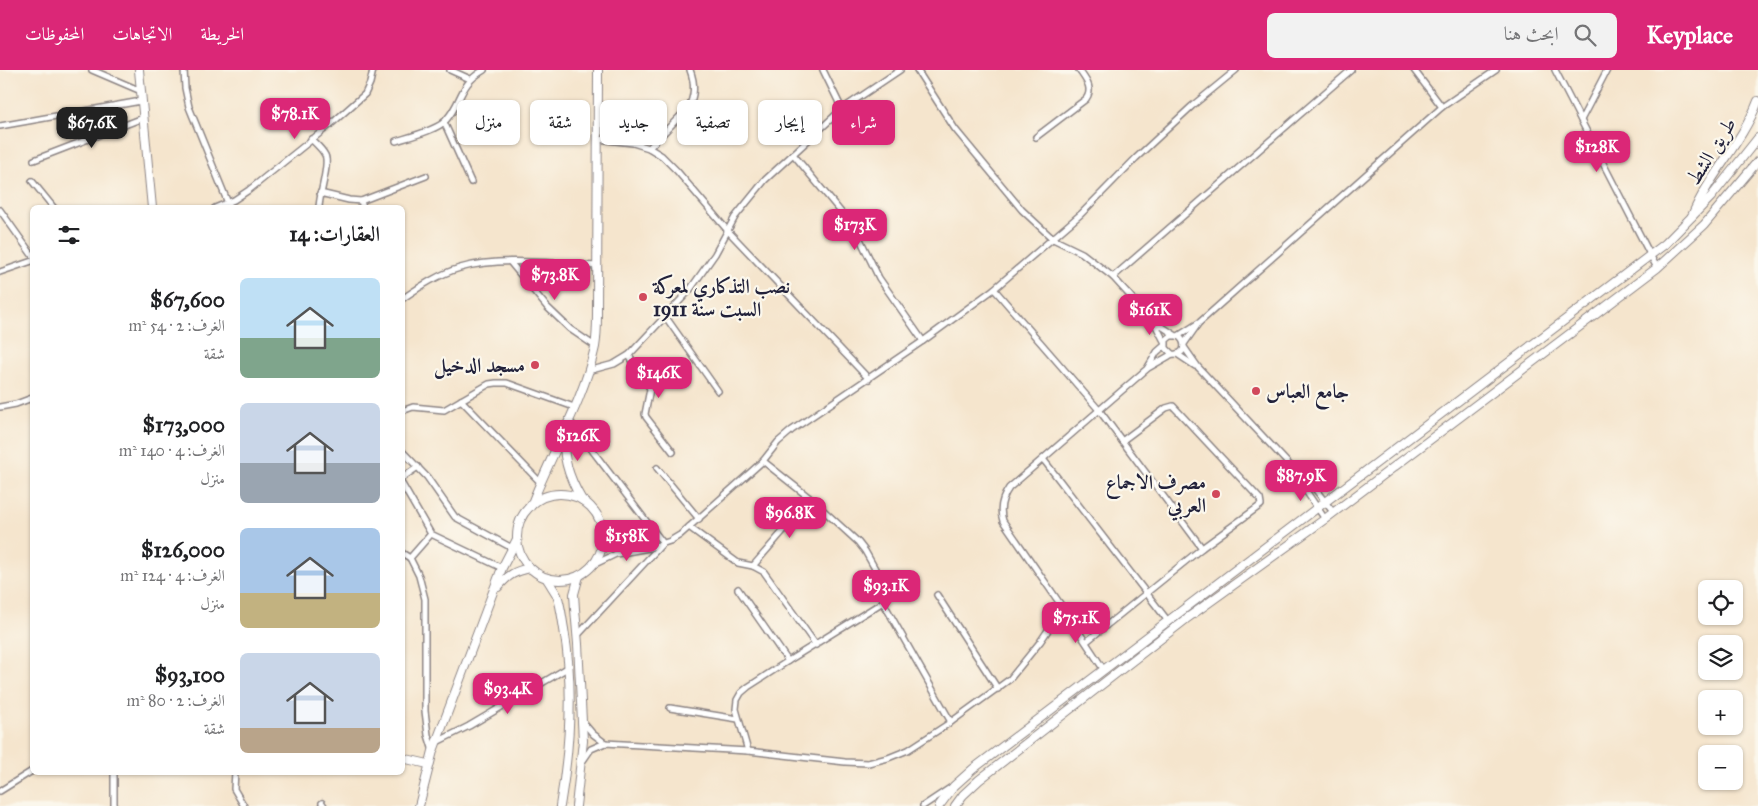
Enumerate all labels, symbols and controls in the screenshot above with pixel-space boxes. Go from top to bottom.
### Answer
search box [1267,13,1617,58]
text: Keyplace [1647,20,1733,50]
icon: search [1571,21,1599,49]
text: ابحث هنا [1504,22,1559,45]
text: المحفوظات [25,23,84,45]
text: الاتجاهات [112,23,172,45]
text: الخريطة [200,23,244,45]
pin: $78.1K [254,98,336,140]
chip: منزل [457,100,520,145]
chip: شقة [530,100,590,145]
chip: جديد [600,100,667,145]
chip: تصفية [677,100,748,145]
chip: إيجار [758,100,822,145]
chip: شراء [832,100,895,145]
text: $78.1K [271,104,319,123]
pin: $67.6K [51,106,133,149]
text: $67.6K [67,113,117,132]
street label: طريق الشط [1681,113,1742,190]
pin: $128K [1562,131,1632,173]
text: $128K [1575,137,1619,156]
pin: $173K [820,208,890,251]
text: $173K [834,215,876,234]
icon: filters [55,221,83,249]
text: العقارات: 14 [289,221,380,247]
pin: $73.8K [514,258,596,301]
text: $73.8K [531,265,579,284]
place label: نصب التذكاري لمعركة السبت سنة 1911 [652,274,790,322]
text: $67,600 [150,287,225,313]
marker: نصب التذكاري لمعركة السبت سنة 1911 [637,291,649,303]
pin: $161K [1115,294,1185,336]
icon: home [280,298,340,358]
text: $161K [1129,300,1171,319]
text: الغرف: 2 · 54 m² [128,316,225,335]
text: شقة [204,344,225,363]
place label: مسجد الدخيل [434,353,525,379]
pin: $146K [624,356,694,399]
marker: مسجد الدخيل [529,359,541,371]
text: $146K [637,363,681,382]
place label: جامع العباس [1266,379,1349,410]
marker: جامع العباس [1250,385,1262,397]
text: $173,000 [142,412,225,438]
pin: $126K [543,420,613,462]
icon: home [280,423,340,483]
text: $126K [556,426,600,445]
text: الغرف: 4 · 140 m² [119,441,225,460]
pin: $87.9K [1260,460,1342,502]
text: $87.9K [1276,466,1326,485]
text: منزل [200,469,225,488]
place label: مصرف الاجماع العربي [1106,470,1206,521]
marker: مصرف الاجماع العربي [1210,488,1222,500]
pin: $96.8K [749,496,831,539]
text: $96.8K [765,503,815,522]
pin: $158K [592,520,662,562]
text: $158K [605,526,649,545]
text: $126,000 [141,537,225,563]
icon: home [280,548,340,608]
text: الغرف: 4 · 124 m² [120,566,225,585]
pin: $93.1K [845,570,927,612]
text: $93.1K [863,576,909,595]
map controls [1698,580,1743,790]
button: locate [1698,580,1743,625]
text: منزل [200,594,225,613]
pin: $75.1K [1035,602,1117,644]
text: $75.1K [1053,608,1099,627]
button: layers [1698,635,1743,680]
text: $93,100 [155,662,225,688]
pin: $93.4K [467,672,549,715]
icon: home [280,673,340,733]
text: $93.4K [484,679,532,698]
button: + [1698,690,1743,735]
text: الغرف: 2 · 80 m² [127,691,225,710]
text: شقة [204,719,225,738]
button: − [1698,745,1743,790]

